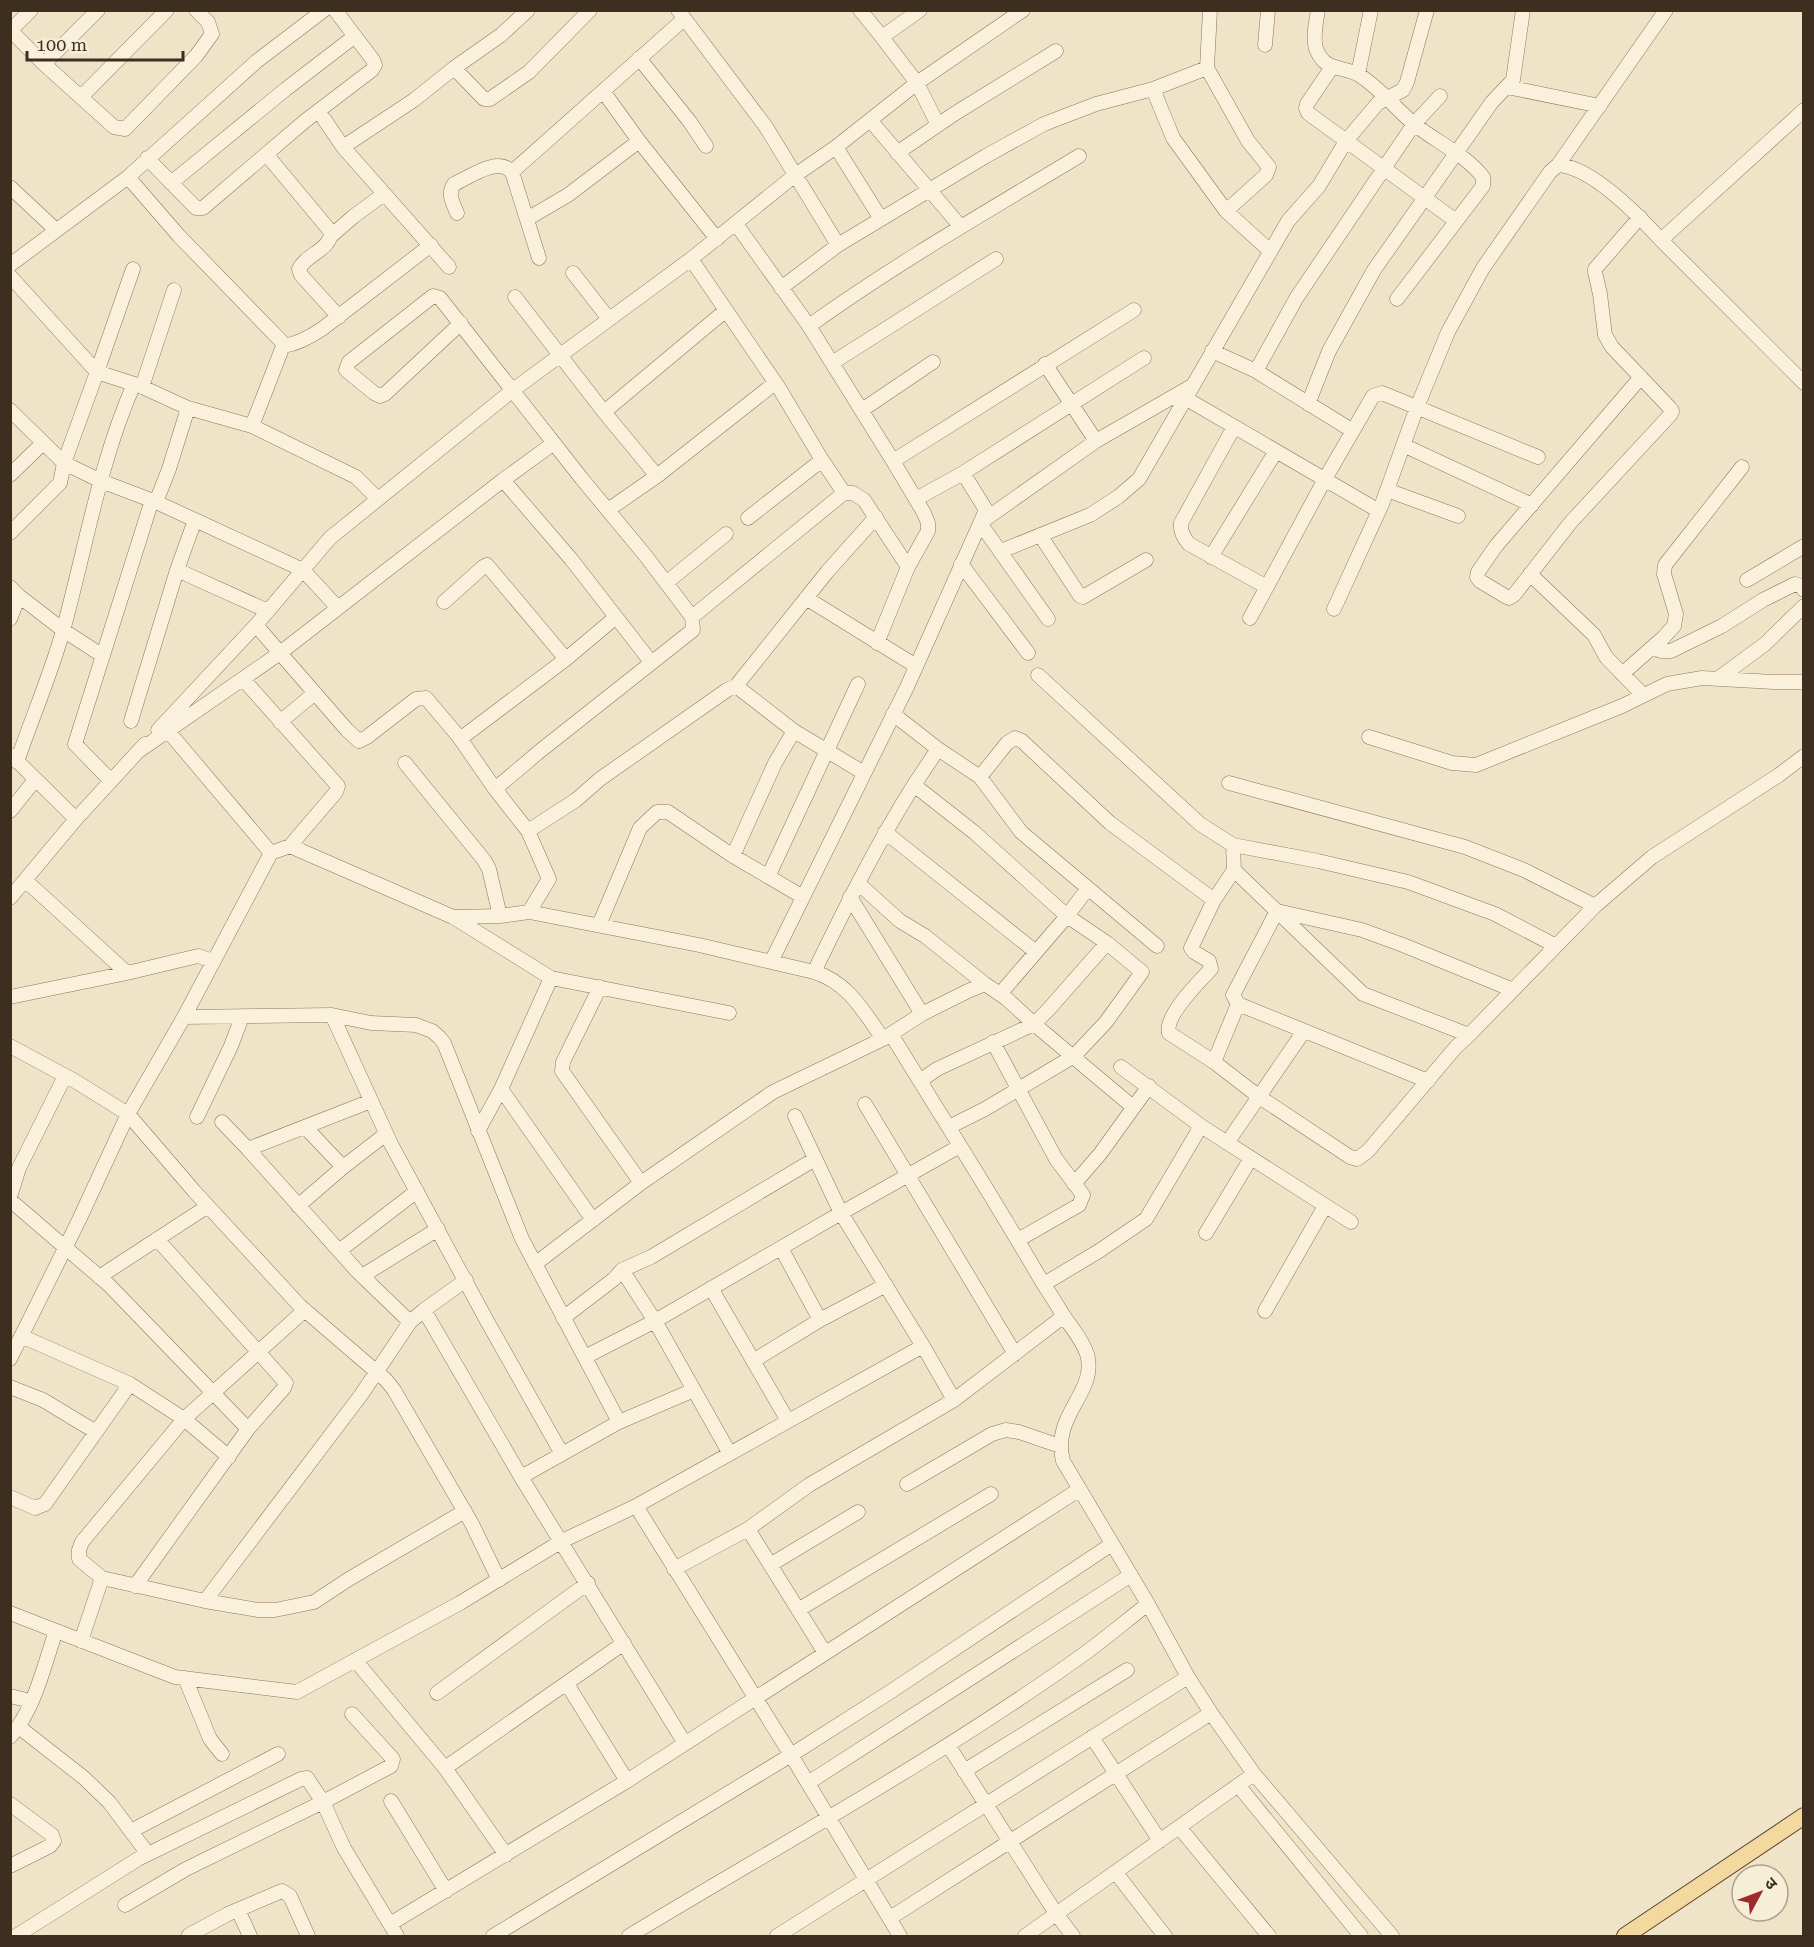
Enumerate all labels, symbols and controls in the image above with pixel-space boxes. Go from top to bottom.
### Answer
scale bar [27,24,183,62]
text: 100 m [36,34,87,55]
north arrow [1730,1863,1790,1923]
text: उ [1761,1874,1782,1894]

